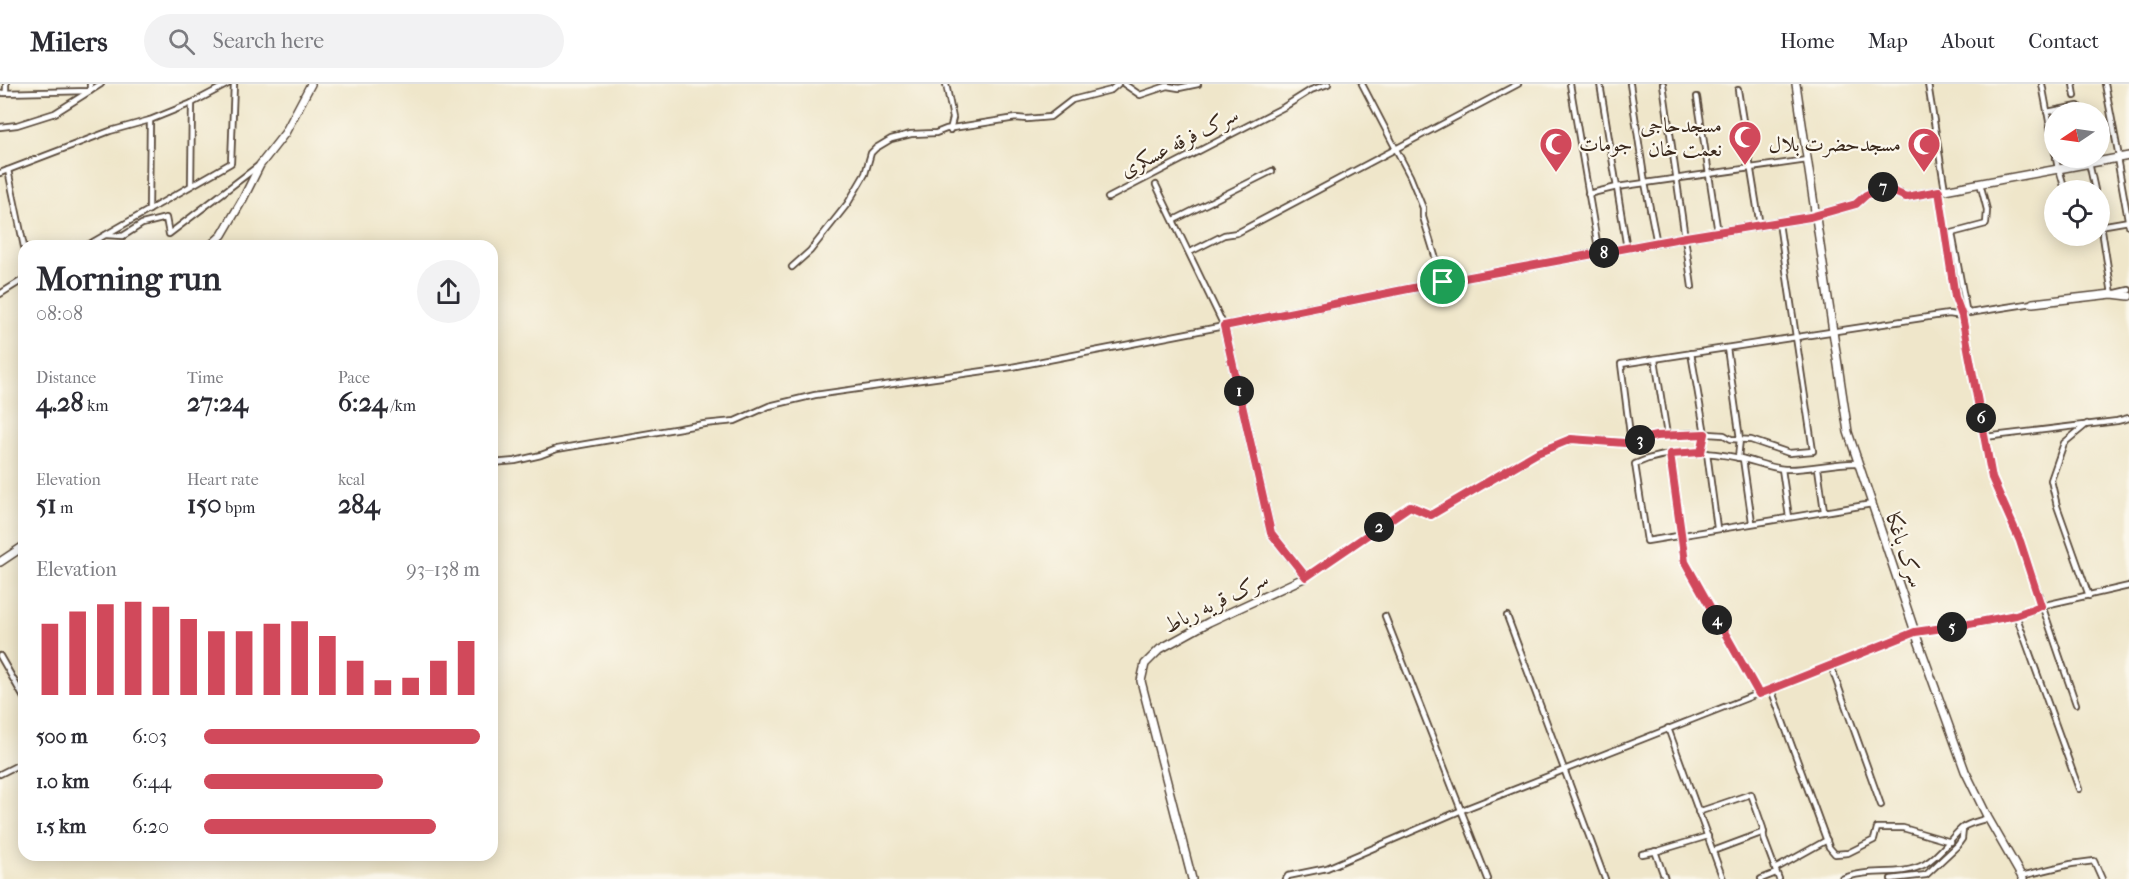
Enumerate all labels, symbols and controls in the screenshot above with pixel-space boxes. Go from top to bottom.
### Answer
search box [144,14,564,68]
text: Milers [30,25,108,58]
icon: search [165,25,198,58]
text: Search here [213,28,324,54]
text: Home [1780,29,1835,53]
text: Map [1868,29,1908,53]
text: About [1941,29,1995,53]
text: Contact [2028,29,2099,53]
street label: سرک فرقه عسکری [1116,102,1243,184]
north arrow [2044,102,2110,168]
map controls [2044,102,2110,246]
place label: مسجدحاجی نعمت خان [1640,113,1722,161]
mosque icon: مسجدحاجی نعمت خان [1727,119,1763,166]
mosque icon: جومات [1538,126,1574,173]
mosque icon: مسجدحضرت بلال [1906,126,1942,173]
place label: جومات [1579,132,1632,157]
place label: مسجدحضرت بلال [1769,132,1901,158]
pin: 7 [1868,172,1898,202]
text: 7 [1879,177,1887,196]
button: locate [2044,180,2110,246]
pin: 8 [1589,238,1619,268]
text: 8 [1600,243,1608,262]
pin [1417,256,1468,307]
text: Morning run [36,260,221,299]
button: share [417,260,480,323]
icon: arrive [1426,265,1459,298]
text: 08:08 [36,302,83,325]
text: Distance [36,368,96,387]
text: Time [187,368,223,387]
text: Pace [338,368,370,387]
pin: 1 [1224,376,1254,406]
text: 1 [1236,381,1242,400]
text: 4.28 [36,387,83,418]
text: 27:24 [187,387,248,418]
text: 6:24 [338,387,387,418]
text: km [83,396,108,415]
text: /km [387,396,416,415]
pin: 6 [1966,403,1996,433]
text: 6 [1977,408,1985,427]
pin: 3 [1625,425,1655,455]
text: 3 [1637,430,1643,449]
text: Elevation [36,470,101,489]
text: Heart rate [187,470,259,489]
text: kcal [338,470,365,489]
text: 51 [36,489,57,520]
text: 150 [187,489,222,520]
text: 284 [338,489,380,520]
text: m [57,498,73,517]
text: bpm [222,498,255,517]
street label: سرک باغکا [1879,509,1929,591]
pin: 2 [1364,512,1394,542]
text: 2 [1375,517,1383,536]
text: Elevation [36,558,117,581]
text: 93–138 m [406,558,480,581]
street label: سرک قریه رباط [1160,566,1273,639]
pin: 4 [1702,605,1732,635]
text: 4 [1712,610,1722,629]
pin: 5 [1937,612,1967,642]
text: 5 [1949,617,1955,636]
text: 500 m [36,725,88,748]
text: 6:03 [132,725,167,748]
text: 1.0 km [36,770,89,793]
text: 6:44 [132,770,171,793]
text: 1.5 km [36,815,86,838]
text: 6:20 [132,815,169,838]

